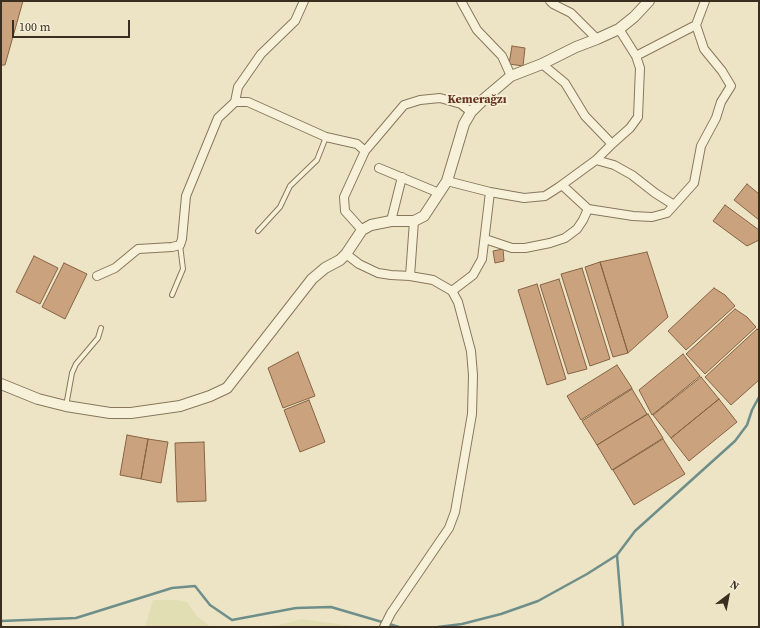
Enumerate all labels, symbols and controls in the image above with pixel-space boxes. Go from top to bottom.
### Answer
scale bar [14,12,132,38]
text: 100 m [19,19,51,35]
district label: Kemerağzı [448,93,506,107]
north arrow [708,576,748,616]
text: N [727,577,742,594]

